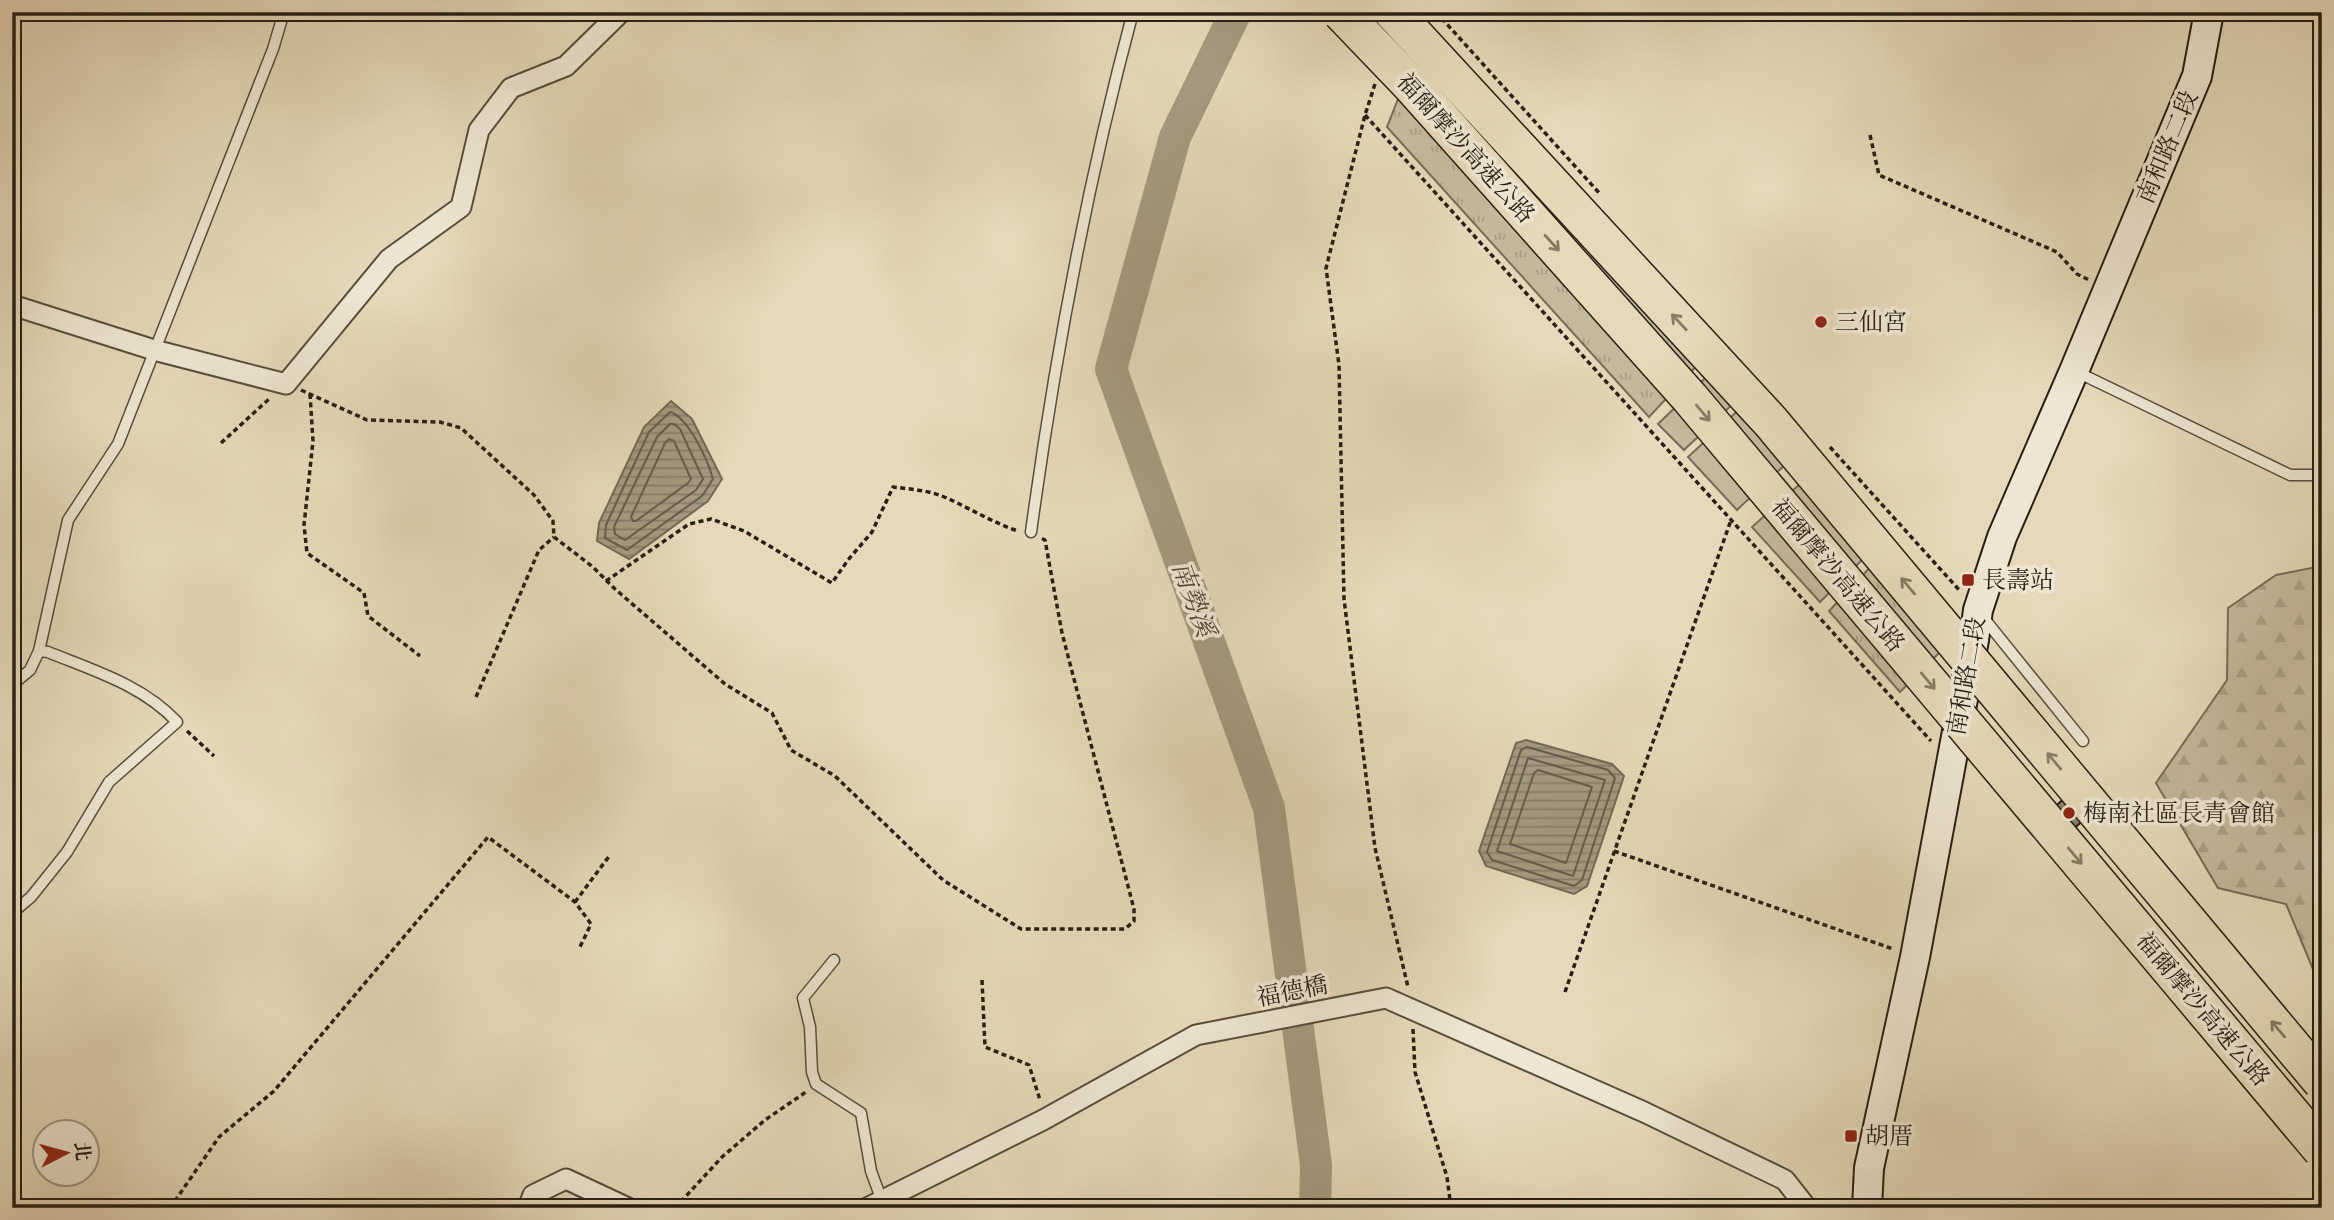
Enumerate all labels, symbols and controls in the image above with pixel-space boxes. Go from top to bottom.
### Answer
street label: 福爾摩沙高速公路 [1390,67,1541,230]
street label: 南和路二段 [2131,86,2205,208]
one-way arrow [1544,234,1560,252]
place label: 三仙宮 [1835,308,1907,338]
one-way arrow [1670,314,1687,331]
marker: 三仙宮 [1813,314,1829,330]
one-way arrow [1695,404,1711,422]
street label: 福爾摩沙高速公路 [1764,492,1910,659]
water label: 南勢溪 [1165,557,1222,644]
place label: 長壽站 [1982,566,2054,596]
marker: 長壽站 [1960,572,1976,588]
one-way arrow [1900,577,1916,595]
street label: 南和路二段 [1942,614,1992,738]
one-way arrow [1920,672,1936,690]
one-way arrow [2046,752,2061,770]
place label: 梅南社區長青會館 [2083,799,2275,829]
marker: 梅南社區長青會館 [2061,805,2077,821]
one-way arrow [2067,846,2083,864]
street label: 福爾摩沙高速公路 [2129,926,2275,1093]
street label: 福德橋 [1254,970,1330,1014]
one-way arrow [2270,1021,2286,1039]
north arrow [32,1118,102,1188]
place label: 胡厝 [1865,1122,1913,1152]
marker: 胡厝 [1843,1128,1859,1144]
text: 北 [69,1141,95,1162]

